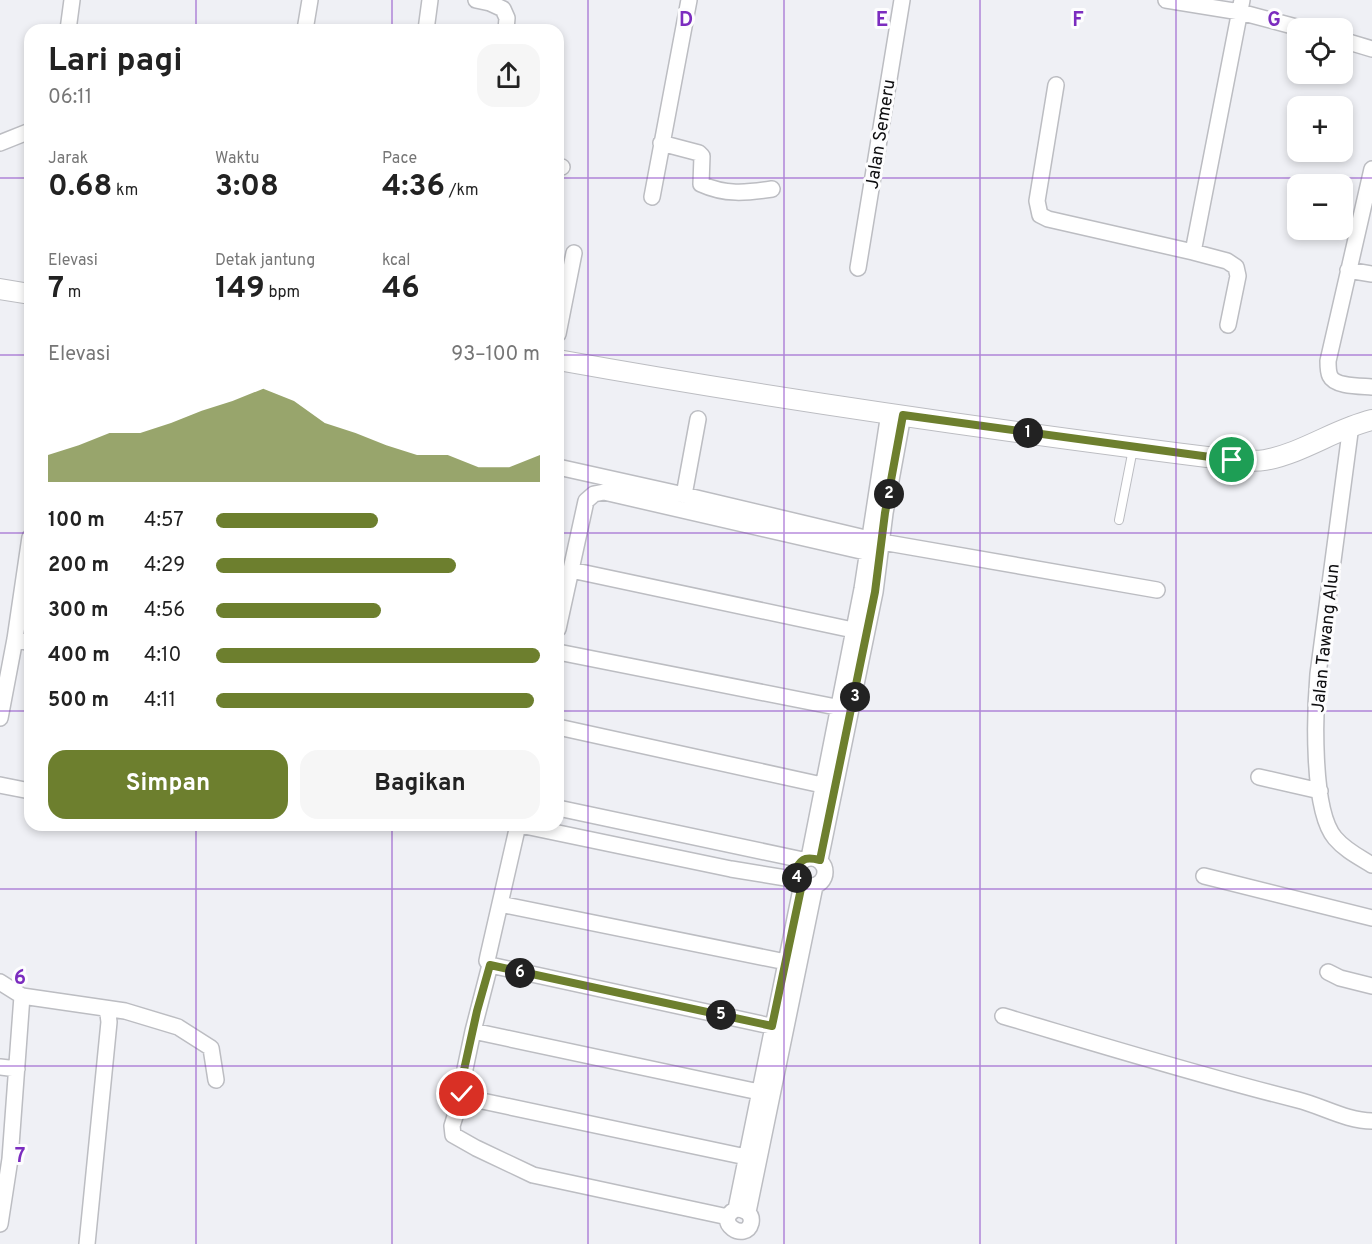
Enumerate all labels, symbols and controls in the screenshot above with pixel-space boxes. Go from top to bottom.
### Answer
text: D [679,8,693,34]
text: E [876,8,888,34]
text: F [1072,8,1084,34]
text: G [1267,8,1281,34]
map controls [1287,18,1353,240]
button: locate [1287,18,1353,84]
text: Lari pagi [48,41,183,83]
button: share [477,44,540,107]
street label: Jalan Semeru [861,78,902,191]
text: 06:11 [48,85,92,111]
button: + [1287,96,1353,162]
text: Jarak [48,149,88,169]
text: Waktu [215,149,259,169]
text: Pace [382,149,417,169]
text: 0.68 [48,169,112,206]
text: 3:08 [215,169,279,206]
text: 4:36 [382,169,445,206]
button: − [1287,174,1353,240]
text: km [112,181,138,201]
text: /km [445,181,479,201]
text: Elevasi [48,251,98,271]
text: Detak jantung [215,251,315,271]
text: kcal [382,251,410,271]
text: 7 [48,271,64,308]
text: 149 [215,271,265,308]
text: 46 [382,271,420,308]
text: m [64,283,81,303]
text: bpm [265,283,300,303]
text: Elevasi [48,342,110,368]
text: 93–100 m [451,342,540,368]
pin: 1 [1013,418,1043,448]
text: 1 [1025,423,1031,443]
pin [1206,434,1257,485]
icon: arrive [1215,443,1248,476]
pin: 2 [874,479,904,509]
text: 2 [884,484,894,504]
text: 100 m [48,508,105,534]
text: 4:57 [144,508,184,534]
text: 200 m [48,553,109,579]
text: 4:29 [144,553,185,579]
street label: Jalan Tawang Alun [1307,562,1346,714]
text: 300 m [48,598,109,624]
text: 4:56 [144,598,185,624]
text: 400 m [48,643,110,669]
text: 4:10 [144,643,181,669]
pin: 3 [840,682,870,712]
text: 3 [850,687,860,707]
text: 500 m [48,688,109,714]
text: 4:11 [144,688,176,714]
button: Simpan [48,750,288,819]
button: Bagikan [300,750,540,819]
pin: 4 [782,863,812,893]
text: 4 [792,868,802,888]
pin: 6 [505,958,535,988]
text: 6 [515,963,525,983]
text: 6 [14,966,26,992]
pin: 5 [706,1000,736,1030]
text: 5 [716,1005,726,1025]
pin [436,1068,487,1119]
icon: check [445,1077,478,1110]
text: 7 [15,1144,25,1170]

